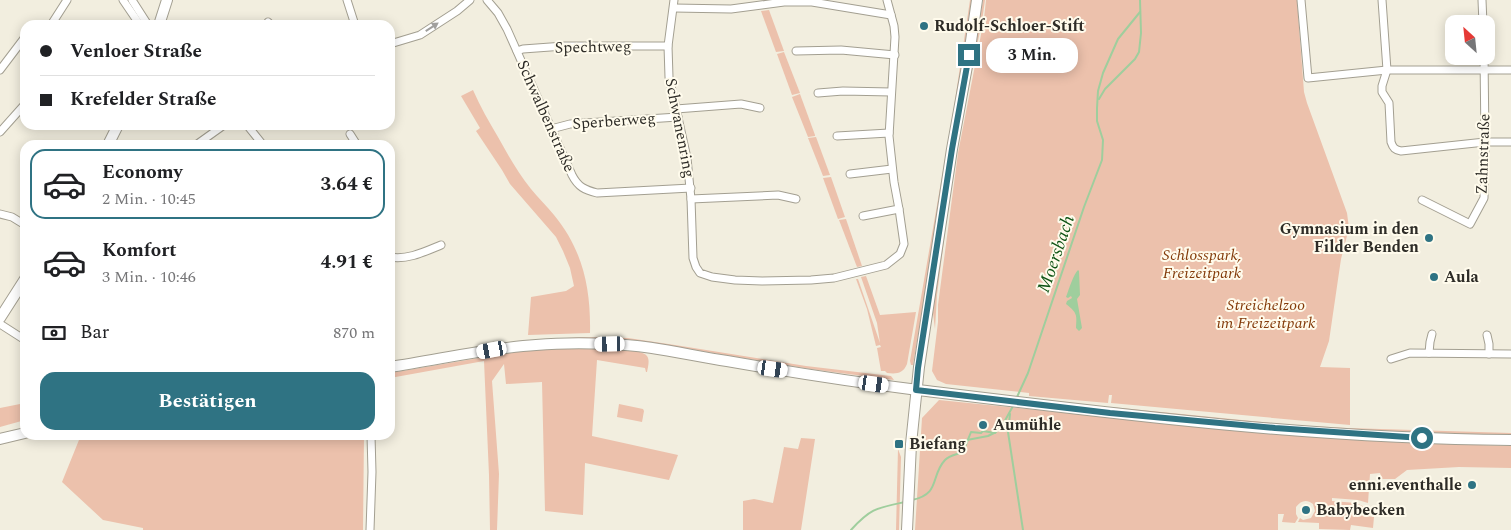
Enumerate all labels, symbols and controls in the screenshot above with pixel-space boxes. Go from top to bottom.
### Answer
place label: Rudolf-Schloer-Stift [934,14,1085,38]
north arrow [1445,15,1495,65]
map controls [1445,15,1495,65]
marker: Rudolf-Schloer-Stift [918,20,930,32]
one-way arrow [426,22,439,32]
street label: Spechtweg [555,34,631,60]
text: Venloer Straße [70,37,202,66]
callout: 3 Min. [986,38,1079,72]
text: 3 Min. [1008,43,1056,67]
route end [958,44,980,66]
street label: Schwalbenstraße [511,56,581,176]
street label: Schwanenring [659,76,701,180]
text: Krefelder Straße [70,85,216,114]
street label: Sperberweg [572,106,656,136]
street label: Zahnstraße [1470,113,1496,195]
text: Economy [102,158,183,187]
icon: car [42,162,87,207]
text: 3.64 € [321,170,373,199]
text: 2 Min. · 10:45 [102,187,196,211]
water label: Moersbach [1030,212,1082,296]
place label: Gymnasium in den Filder Benden [1280,217,1419,259]
marker: Gymnasium in den Filder Benden [1423,232,1435,244]
text: Komfort [102,236,177,265]
icon: car [42,240,87,285]
park label: Schlosspark, Freizeitpark [1162,243,1242,285]
text: 4.91 € [321,248,373,277]
text: 3 Min. · 10:46 [102,265,196,289]
place label: Aula [1444,265,1480,289]
marker: Aula [1428,271,1440,283]
park label: Streichelzoo im Freizeitpark [1216,293,1316,335]
text: Bar [80,318,109,347]
icon: cash [40,319,68,347]
text: 870 m [333,321,375,345]
car [594,336,625,352]
car [475,340,508,360]
car [757,359,788,379]
button: Bestätigen [40,372,375,430]
car [858,374,889,394]
place label: Aumühle [993,413,1061,437]
marker: Aumühle [977,419,989,431]
route start [1411,427,1433,449]
place label: Biefang [909,432,966,456]
marker: Biefang [893,438,905,450]
place label: enni.eventhalle [1349,473,1462,497]
marker: enni.eventhalle [1466,479,1478,491]
place label: Babybecken [1316,498,1405,522]
marker: Babybecken [1300,504,1312,516]

